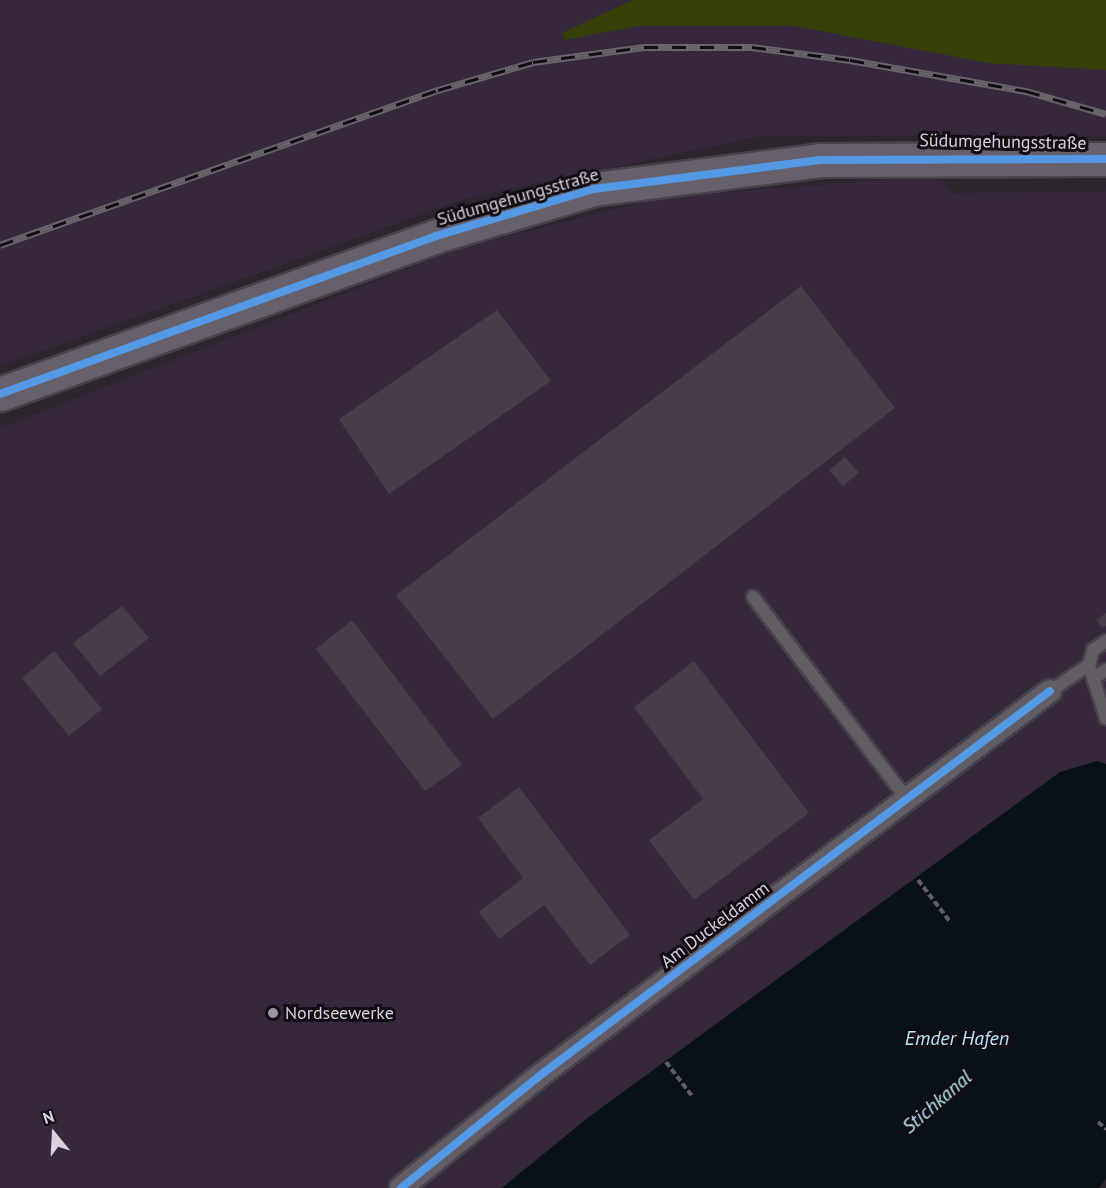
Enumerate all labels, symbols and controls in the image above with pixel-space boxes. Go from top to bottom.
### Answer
street label: Südumgehungsstraße [919,130,1087,154]
street label: Südumgehungsstraße [435,164,601,230]
street label: Am Duckeldamm [657,877,773,973]
place label: Nordseewerke [285,1002,394,1024]
marker: Nordseewerke [266,1006,280,1020]
water label: Emder Hafen [905,1026,1009,1050]
water label: Stichkanal [897,1065,977,1139]
north arrow [24,1104,84,1164]
text: N [40,1106,57,1128]

